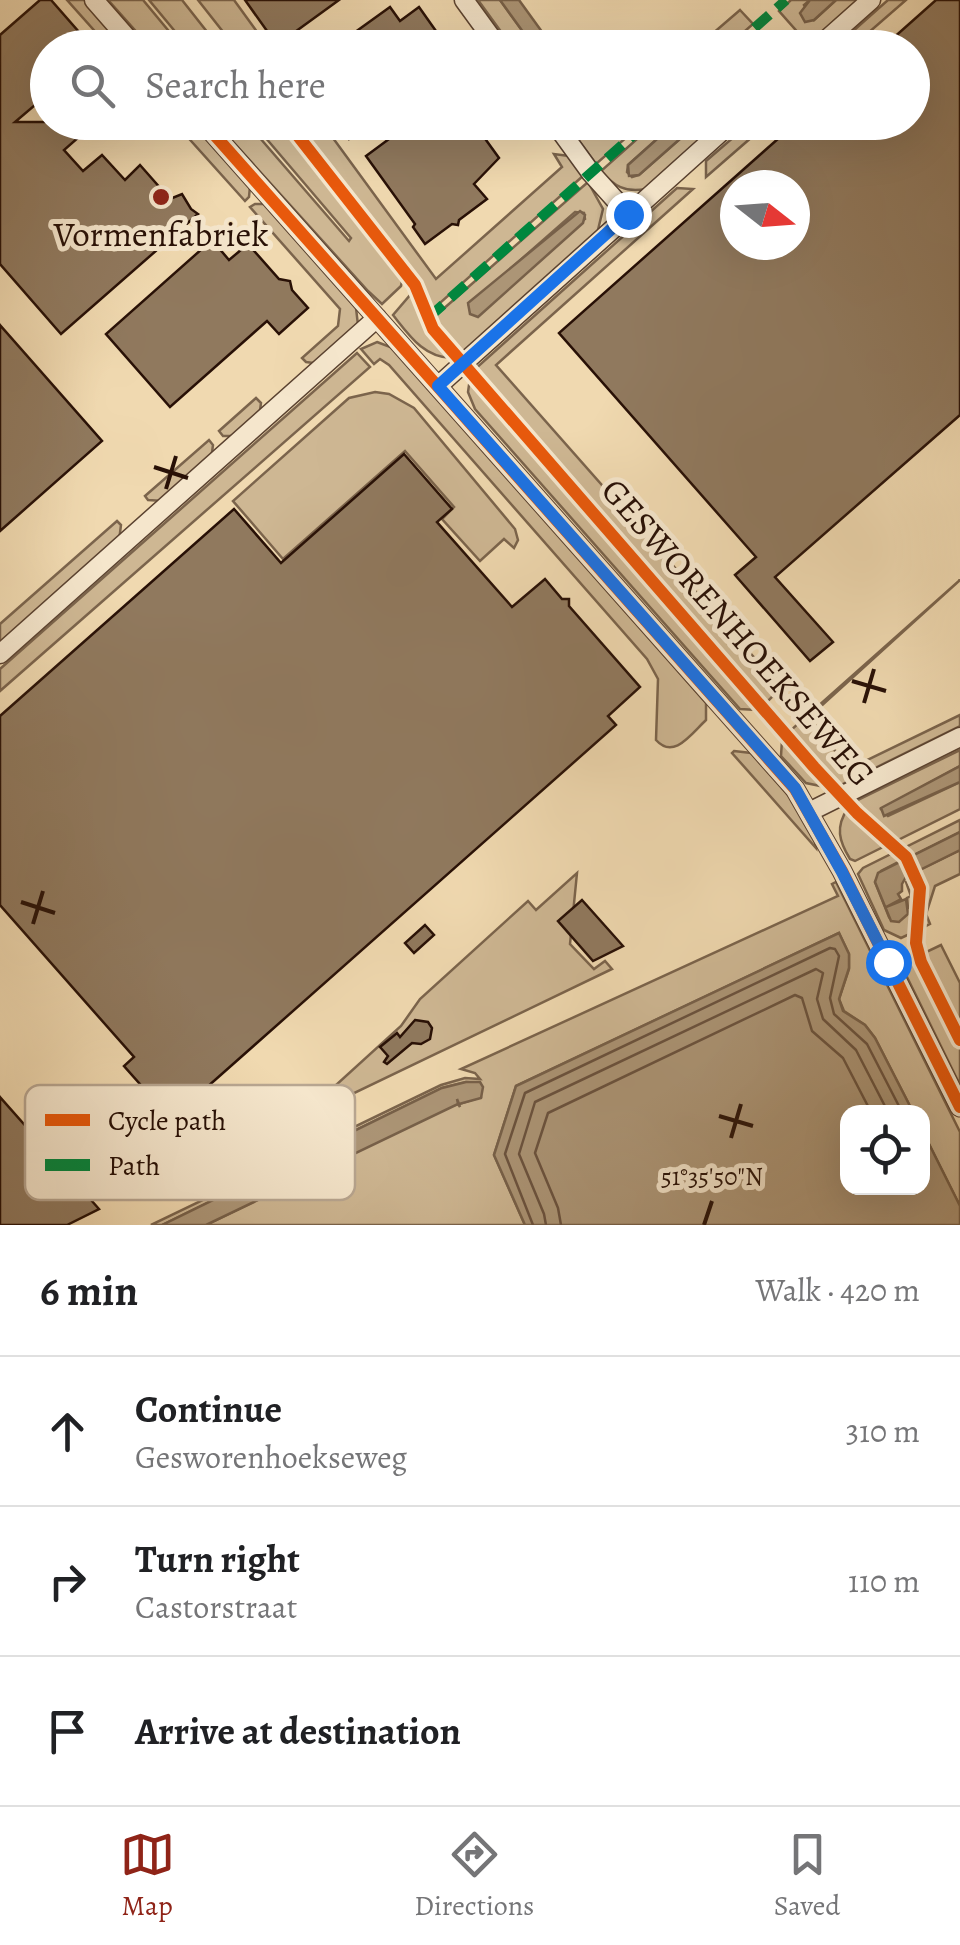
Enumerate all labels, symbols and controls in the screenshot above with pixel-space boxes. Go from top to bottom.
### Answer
search box [30,30,930,140]
icon: search [65,58,120,113]
text: Search here [145,59,326,111]
north arrow [720,170,810,260]
marker: Vormenfabriek [150,186,172,208]
route end [606,192,652,238]
place label: Vormenfabriek [52,210,269,258]
street label: GESWORENHOEKSEWEG [591,468,885,796]
route start [866,940,912,986]
legend [25,1085,355,1200]
text: Cycle path [108,1102,226,1140]
map controls [840,1105,930,1195]
button: locate [840,1105,930,1195]
text: Path [108,1147,160,1185]
text: 51°35'50"N [661,1160,763,1194]
text: 6 min [40,1262,138,1319]
text: Walk · 420 m [755,1268,920,1312]
text: Continue [135,1383,282,1435]
icon: ahead [40,1404,95,1459]
text: 310 m [846,1409,920,1453]
text: Gesworenhoekseweg [135,1435,407,1479]
text: Turn right [135,1533,300,1585]
icon: right [40,1554,95,1609]
text: 110 m [848,1559,920,1603]
text: Castorstraat [135,1585,297,1629]
icon: arrive [40,1704,95,1759]
text: Arrive at destination [135,1705,461,1757]
tab: Map [120,1827,175,1925]
tab: Directions [414,1827,534,1925]
tab: Saved [774,1827,840,1925]

